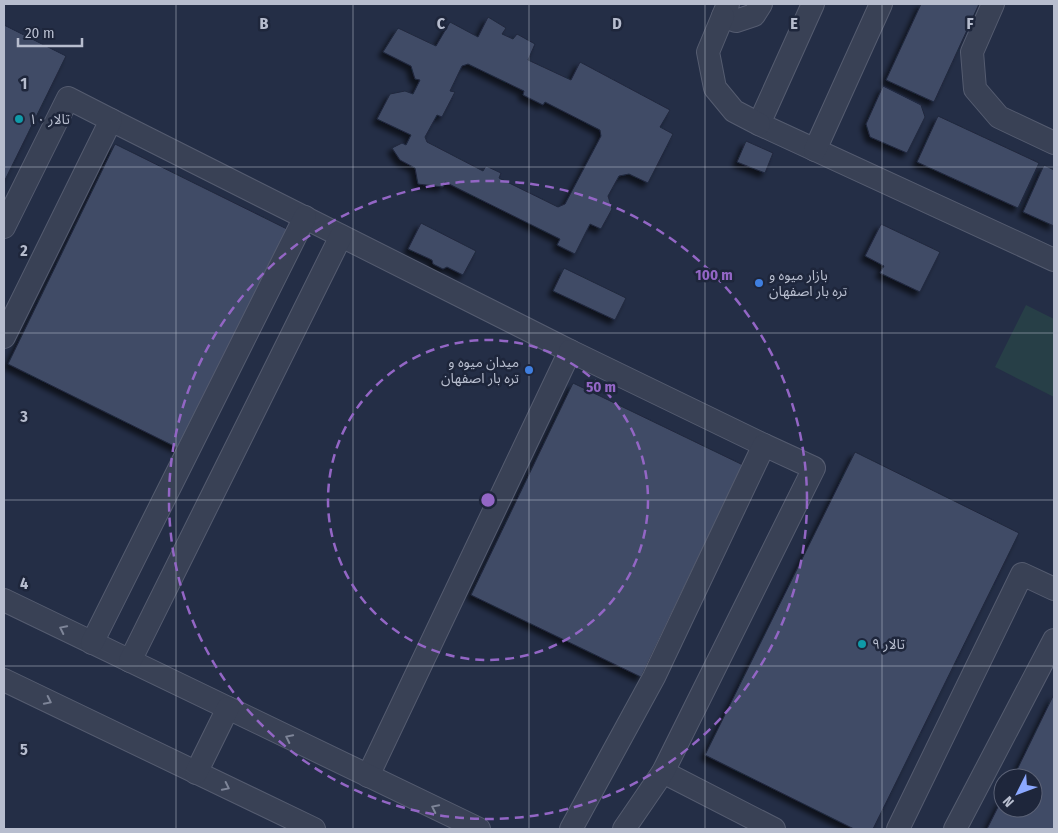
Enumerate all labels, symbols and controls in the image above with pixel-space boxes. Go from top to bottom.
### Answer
text: B [260,14,269,33]
text: C [437,14,446,33]
text: D [612,14,622,33]
text: E [790,14,798,33]
text: F [966,14,974,33]
scale bar [18,15,81,47]
text: 20 m [25,24,55,42]
text: 1 [21,74,27,93]
place label: تالار ۱۰ [29,111,70,128]
marker: تالار ۱۰ [13,113,25,125]
text: 2 [19,241,28,260]
text: 100 m [695,266,733,284]
place label: بازار میوه و تره بار اصفهان [769,267,847,300]
marker: بازار میوه و تره بار اصفهان [753,277,765,289]
place label: میدان میوه و تره بار اصفهان [441,354,519,387]
marker: میدان میوه و تره بار اصفهان [523,364,535,376]
text: 50 m [586,378,616,396]
text: 3 [19,407,28,426]
centre of rings [479,491,497,509]
text: 4 [20,574,28,593]
one-way arrow [59,625,68,635]
place label: تالار ۹ [872,636,905,653]
marker: تالار ۹ [856,638,868,650]
one-way arrow [43,695,52,705]
one-way arrow [285,733,294,744]
text: 5 [20,740,28,759]
north arrow [993,768,1043,818]
one-way arrow [220,781,229,791]
text: N [1000,793,1018,810]
one-way arrow [431,804,440,814]

